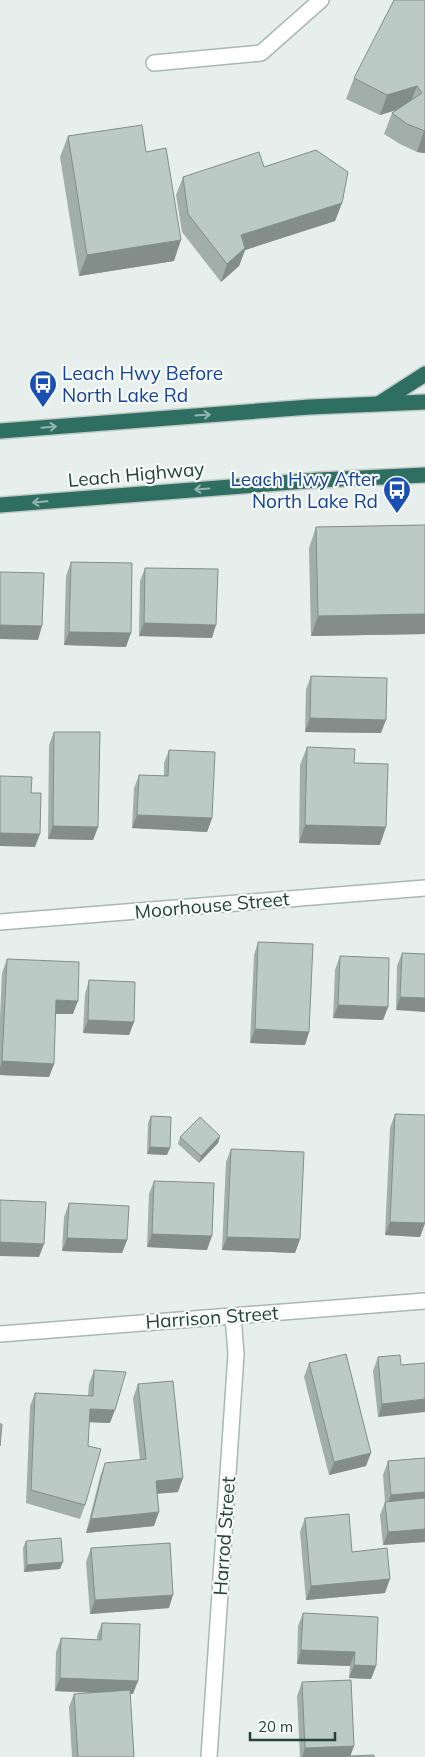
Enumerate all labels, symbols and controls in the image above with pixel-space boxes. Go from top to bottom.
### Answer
place label: Leach Hwy Before North Lake Rd [62,361,223,407]
bus stop icon: Leach Hwy Before North Lake Rd [28,369,58,408]
one-way arrow [195,410,211,419]
one-way arrow [40,423,56,432]
street label: Leach Highway [67,456,205,492]
place label: Leach Hwy After North Lake Rd [231,467,378,513]
bus stop icon: Leach Hwy After North Lake Rd [382,475,412,514]
one-way arrow [194,484,210,493]
one-way arrow [32,497,48,507]
street label: Moorhouse Street [134,886,291,924]
street label: Harrison Street [145,1300,280,1334]
street label: Harrod Street [208,1475,240,1596]
scale bar [250,1710,335,1742]
text: 20 m [258,1717,293,1736]

